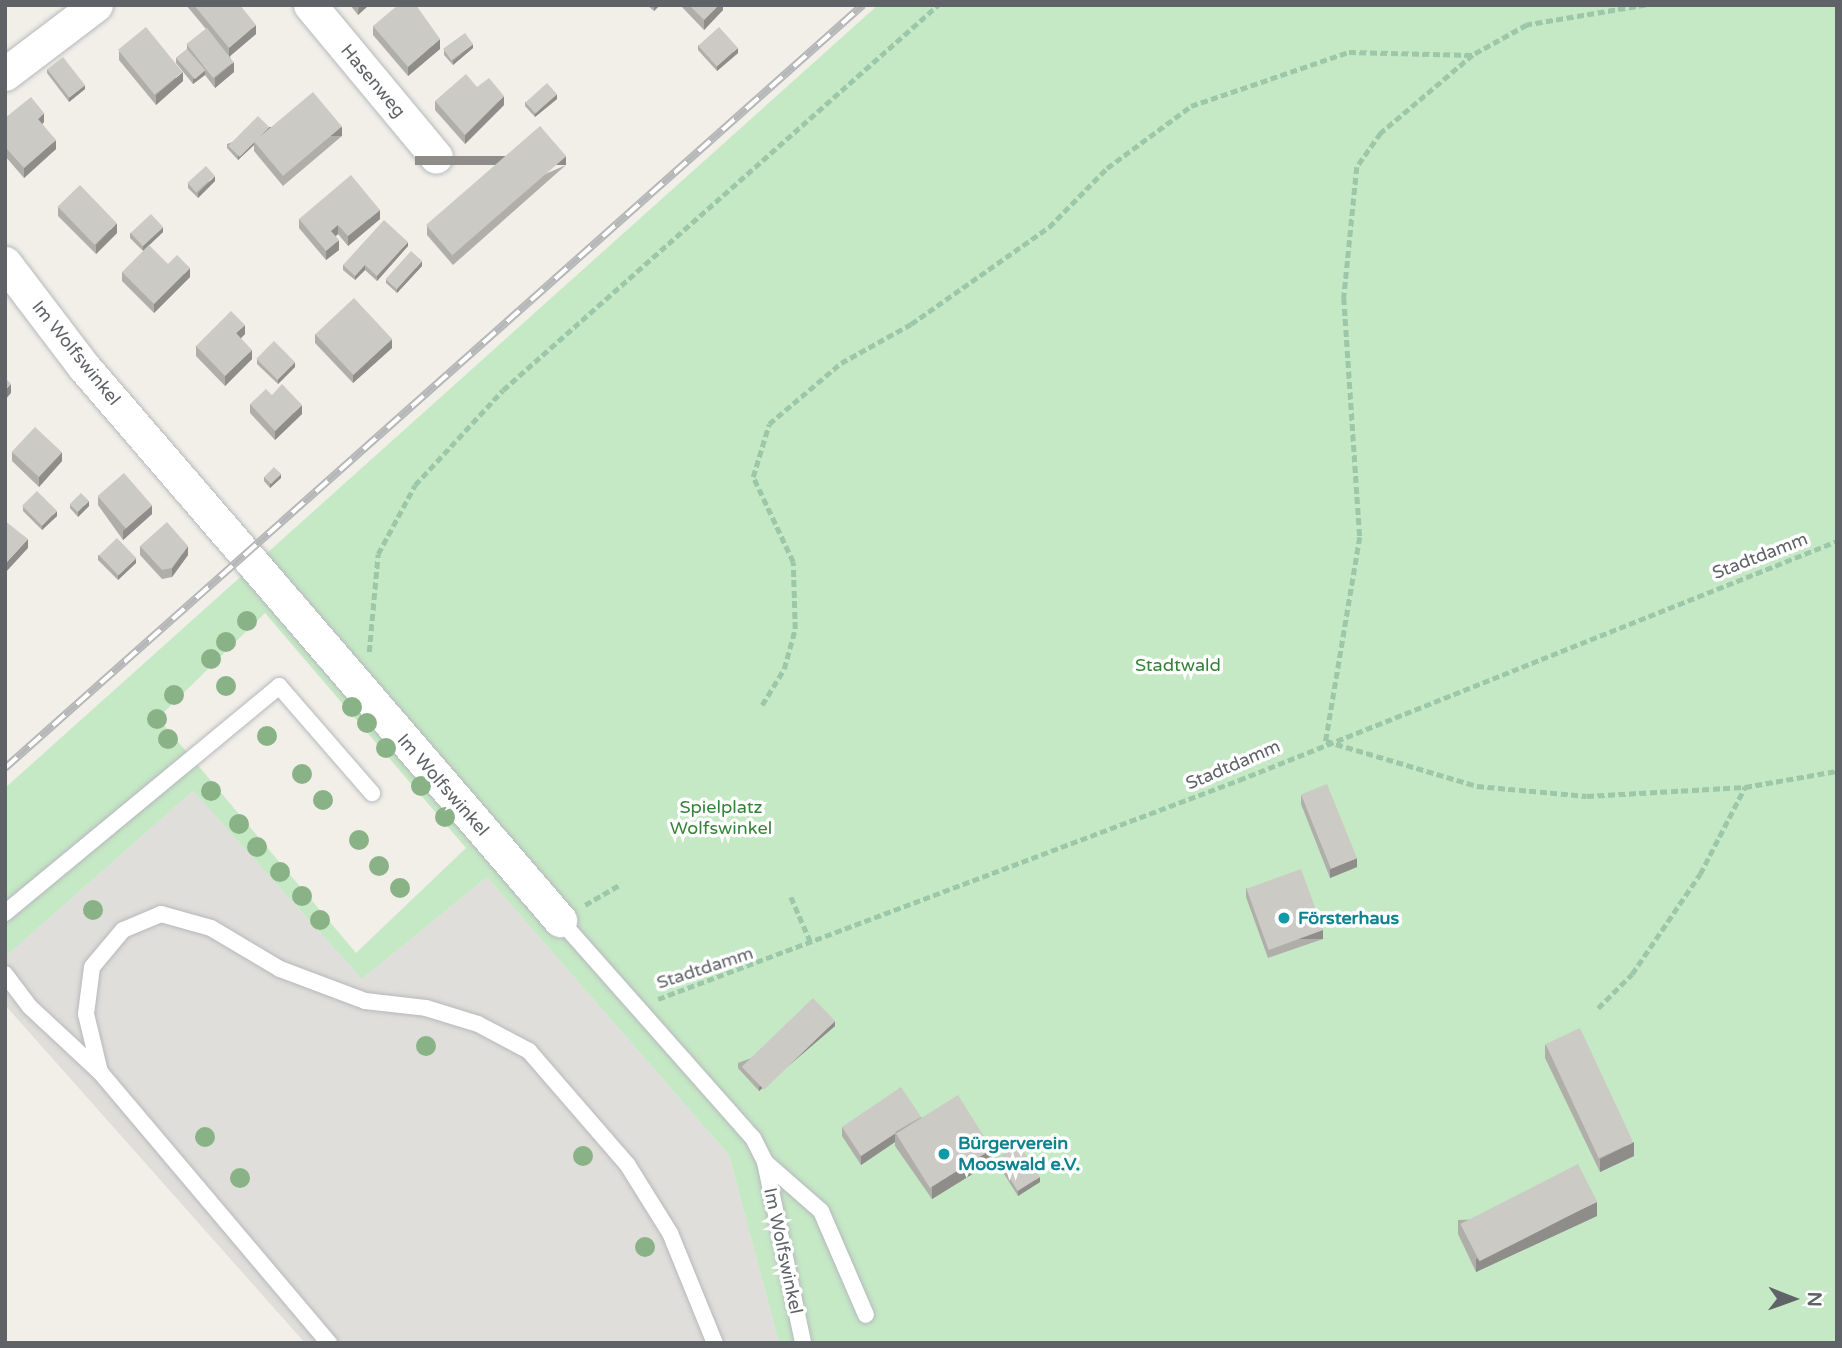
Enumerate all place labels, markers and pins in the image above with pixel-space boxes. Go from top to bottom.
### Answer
place label: Försterhaus [1298,907,1399,929]
marker: Försterhaus [1276,910,1292,926]
place label: Bürgerverein Mooswald e.V. [958,1133,1080,1176]
marker: Bürgerverein Mooswald e.V. [936,1146,952,1162]

